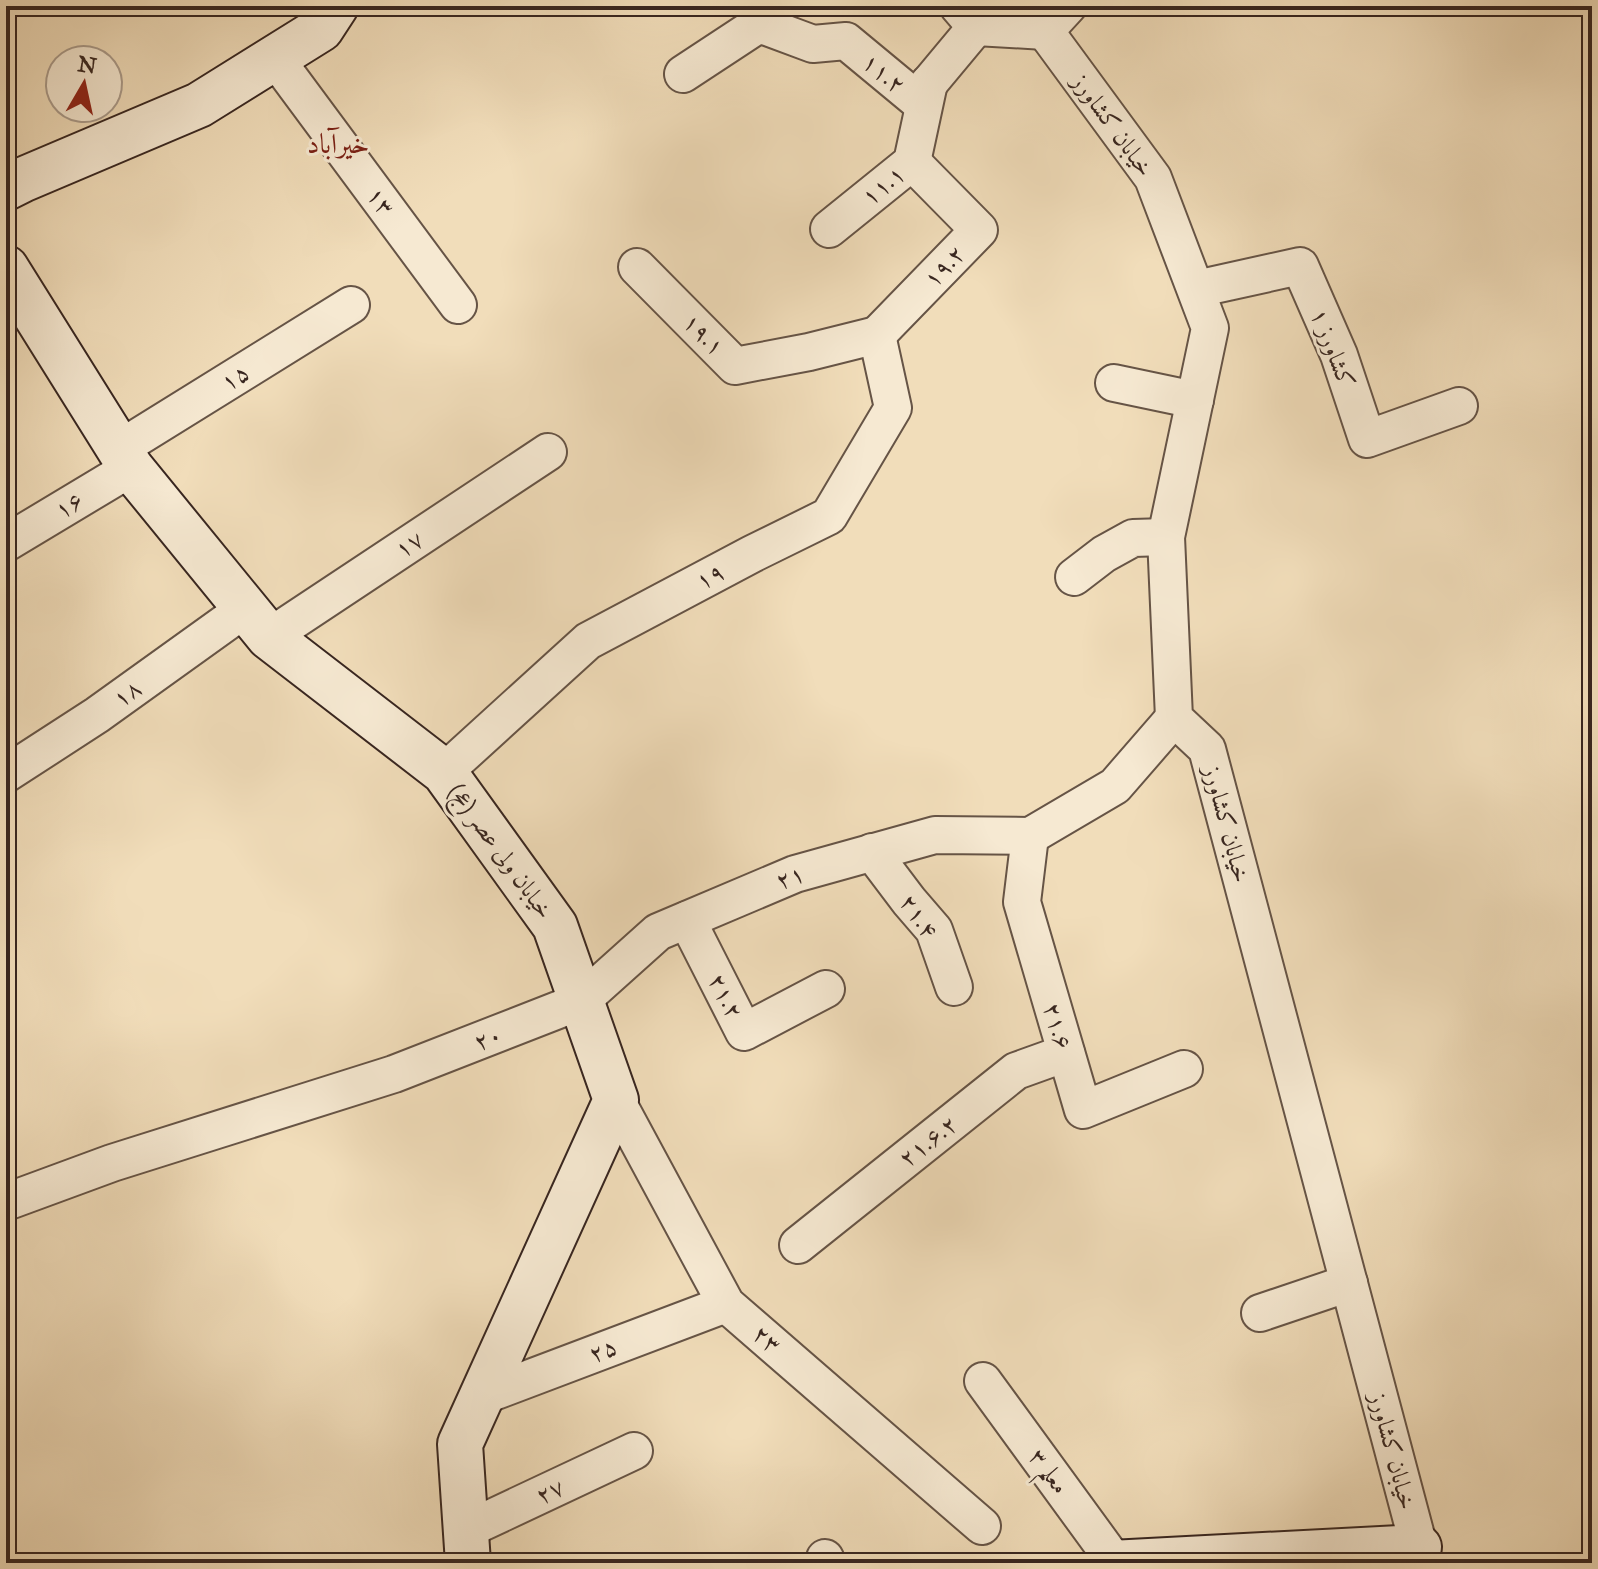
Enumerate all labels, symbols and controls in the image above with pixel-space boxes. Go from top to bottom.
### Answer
north arrow [44,44,124,124]
street label: ۱۱.۲ [856,46,912,100]
text: N [76,50,99,80]
street label: خیابان کشاورز [1065,66,1160,182]
district label: خیرآباد [307,126,369,161]
street label: ۱۱.۱ [855,159,911,211]
street label: ۱۳ [361,181,401,221]
street label: ۱۹.۲ [917,239,971,293]
street label: ۱ کشاورز [1304,304,1362,392]
street label: ۱۹.۱ [677,307,731,361]
street label: ۱۵ [215,357,255,397]
street label: ۱۶ [49,485,89,525]
street label: ۱۷ [389,524,429,564]
street label: ۱۹ [691,556,729,596]
street label: ۱۸ [107,673,147,713]
street label: خیابان کشاورز [1196,760,1257,886]
street label: خیابان ولی عصر (عج) [438,777,560,927]
street label: ۲۱ [772,858,808,896]
street label: ۲۱.۴ [893,888,945,944]
street label: ۲۱.۲ [702,968,750,1024]
street label: ۲۱.۶ [1037,999,1079,1053]
street label: ۲۰ [470,1019,506,1057]
street label: ۲۱.۶.۲ [893,1109,963,1173]
street label: ۲۳ [747,1318,787,1360]
street label: ۲۵ [585,1331,621,1369]
street label: خیابان کشاورز [1362,1387,1423,1513]
street label: ۳ معلم [1015,1442,1076,1505]
street label: ۲۷ [531,1471,569,1511]

